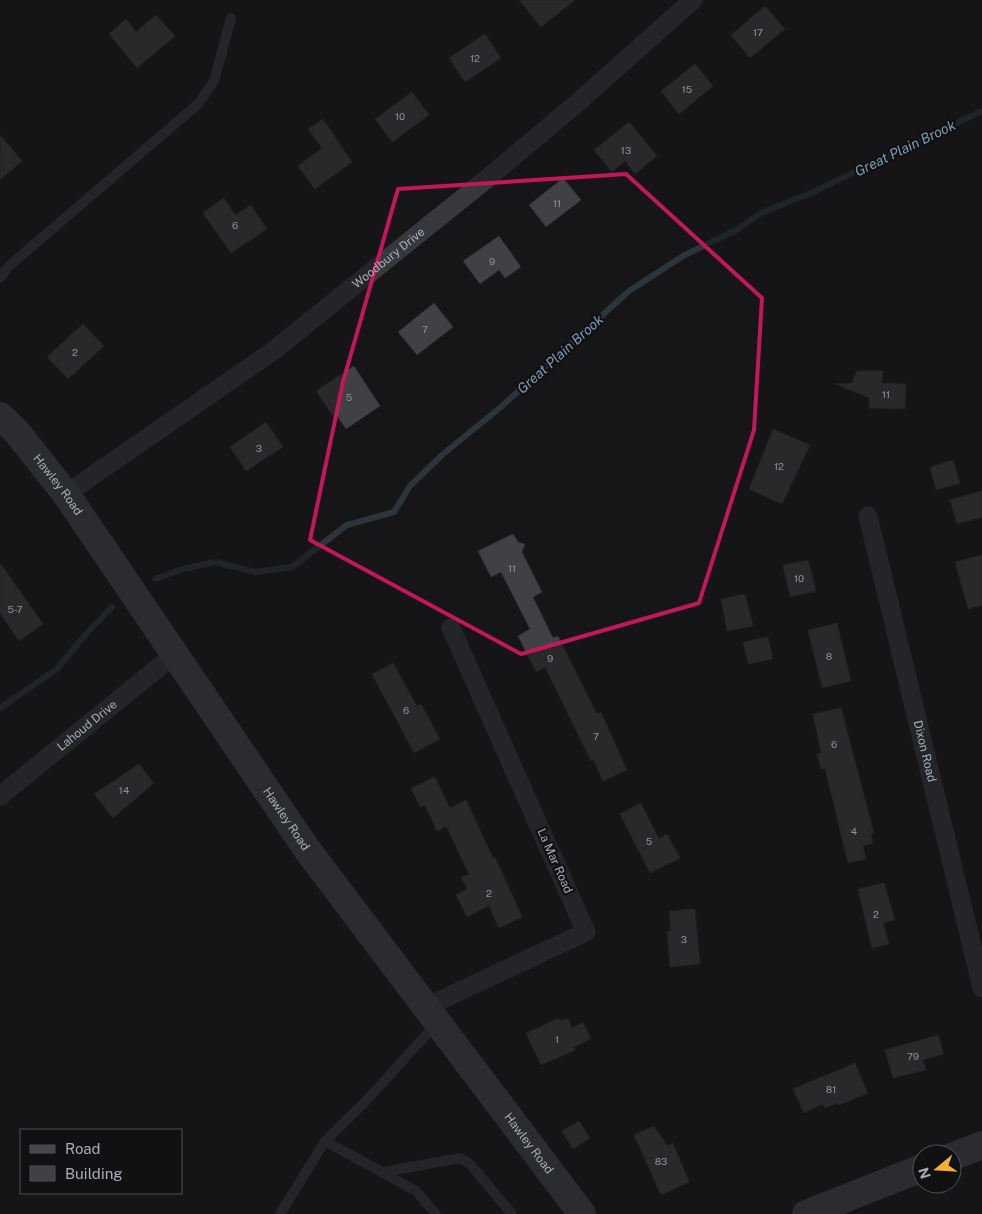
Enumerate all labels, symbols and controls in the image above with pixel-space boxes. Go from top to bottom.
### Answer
house number: 17 [753,26,763,38]
house number: 12 [470,52,480,64]
house number: 15 [682,83,692,95]
house number: 10 [395,110,405,122]
water label: Great Plain Brook [852,116,958,179]
house number: 13 [621,144,631,156]
house number: 11 [553,197,561,209]
house number: 6 [232,219,238,231]
street label: Woodbury Drive [350,224,428,291]
house number: 9 [489,255,495,267]
water label: Great Plain Brook [514,311,607,397]
house number: 7 [422,323,428,335]
house number: 2 [72,346,78,358]
house number: 11 [882,388,890,400]
house number: 5 [346,391,352,403]
house number: 3 [256,442,262,454]
street label: Hawley Road [30,451,85,518]
house number: 12 [774,460,784,472]
house number: 11 [508,562,516,574]
house number: 10 [794,572,804,584]
house number: 5-7 [7,603,23,615]
house number: 8 [826,650,832,662]
house number: 9 [547,652,553,664]
street label: Lahoud Drive [54,697,120,754]
house number: 6 [403,704,409,716]
street label: Dixon Road [911,719,939,783]
house number: 7 [593,730,599,742]
house number: 6 [831,738,837,750]
house number: 14 [119,784,129,796]
street label: Hawley Road [260,785,313,853]
house number: 4 [851,825,857,837]
street label: La Mar Road [534,826,576,896]
house number: 5 [646,835,652,847]
house number: 2 [486,887,492,899]
house number: 2 [873,908,879,920]
house number: 3 [681,933,687,945]
house number: 1 [555,1033,559,1045]
house number: 79 [907,1050,919,1062]
house number: 81 [826,1083,836,1095]
street label: Hawley Road [501,1110,556,1177]
legend [20,1129,182,1194]
text: Road [65,1140,101,1157]
north arrow [912,1144,962,1194]
house number: 83 [655,1155,667,1167]
text: Building [65,1165,123,1182]
text: N [915,1165,934,1181]

